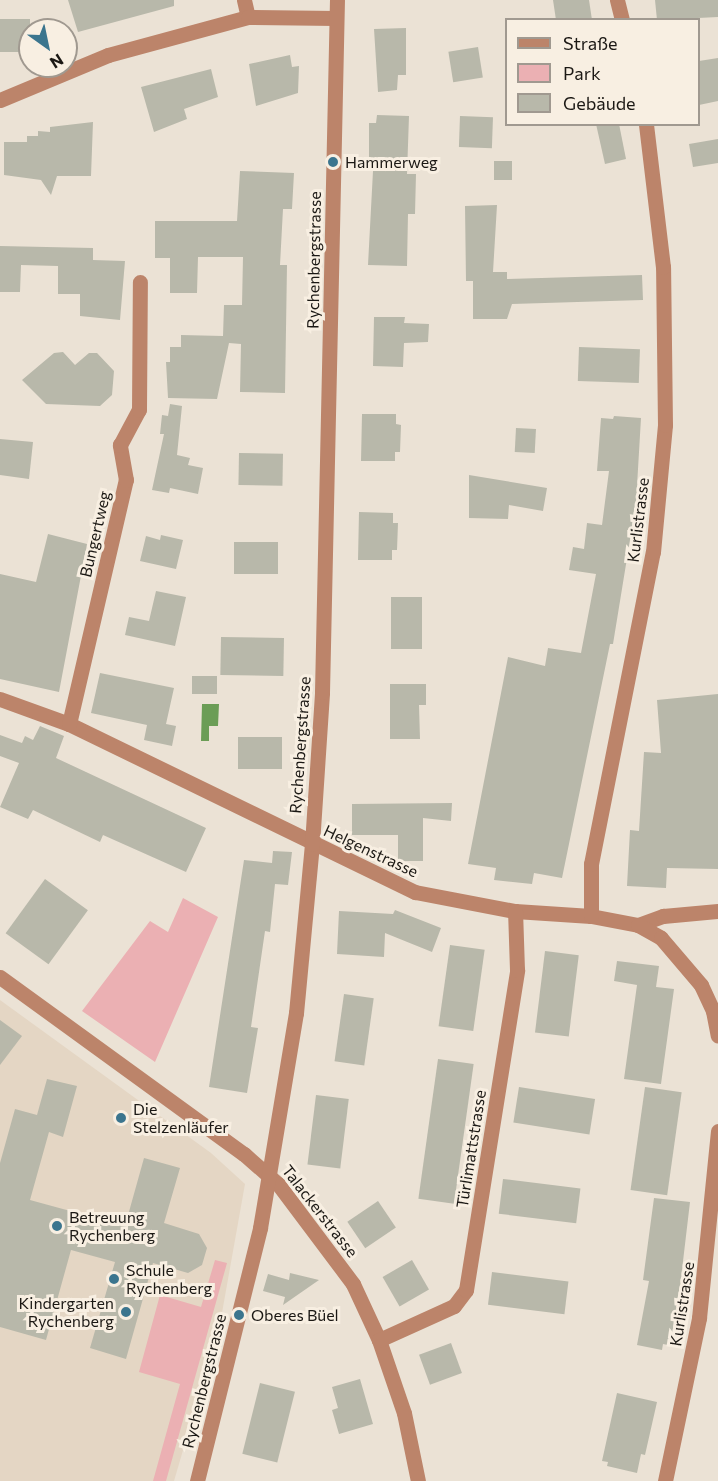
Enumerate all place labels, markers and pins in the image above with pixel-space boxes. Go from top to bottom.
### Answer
place label: Hammerweg [345,152,438,172]
marker: Hammerweg [326,155,340,169]
place label: Die Stelzenläufer [133,1099,229,1137]
marker: Die Stelzenläufer [114,1111,128,1125]
place label: Betreuung Rychenberg [69,1207,155,1245]
marker: Betreuung Rychenberg [50,1219,64,1233]
place label: Schule Rychenberg [126,1260,212,1298]
marker: Schule Rychenberg [107,1272,121,1286]
place label: Kindergarten Rychenberg [19,1293,114,1331]
marker: Kindergarten Rychenberg [119,1305,133,1319]
place label: Oberes Büel [251,1305,339,1325]
marker: Oberes Büel [232,1308,246,1322]

